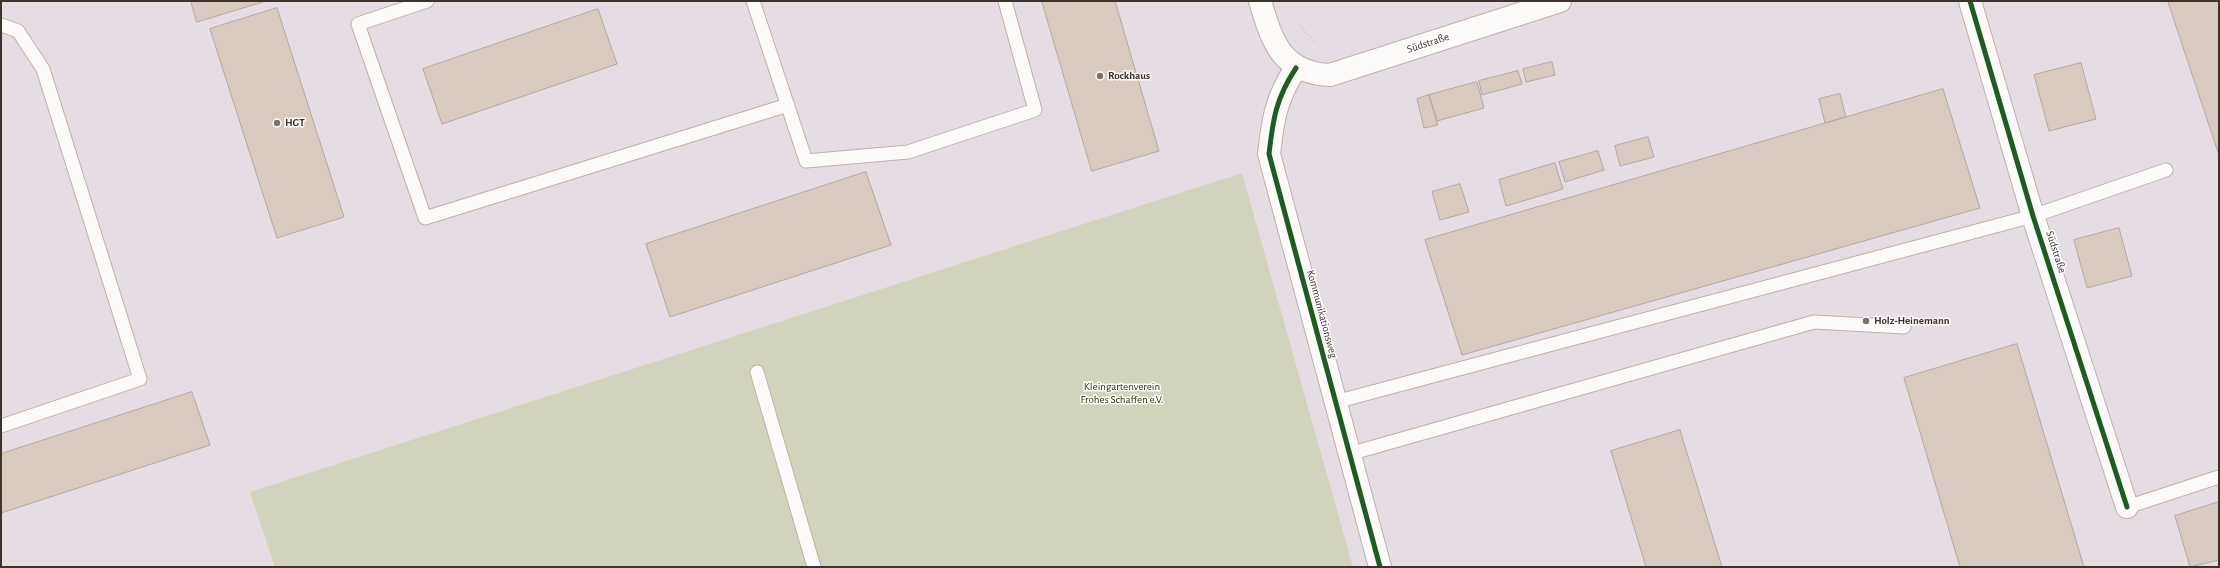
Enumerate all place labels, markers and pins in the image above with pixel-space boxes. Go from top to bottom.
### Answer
place label: Rockhaus [1108,69,1150,83]
marker: Rockhaus [1095,71,1105,81]
place label: HGT [285,116,305,130]
marker: HGT [272,118,282,128]
place label: Holz-Heinemann [1874,314,1950,328]
marker: Holz-Heinemann [1861,316,1871,326]

